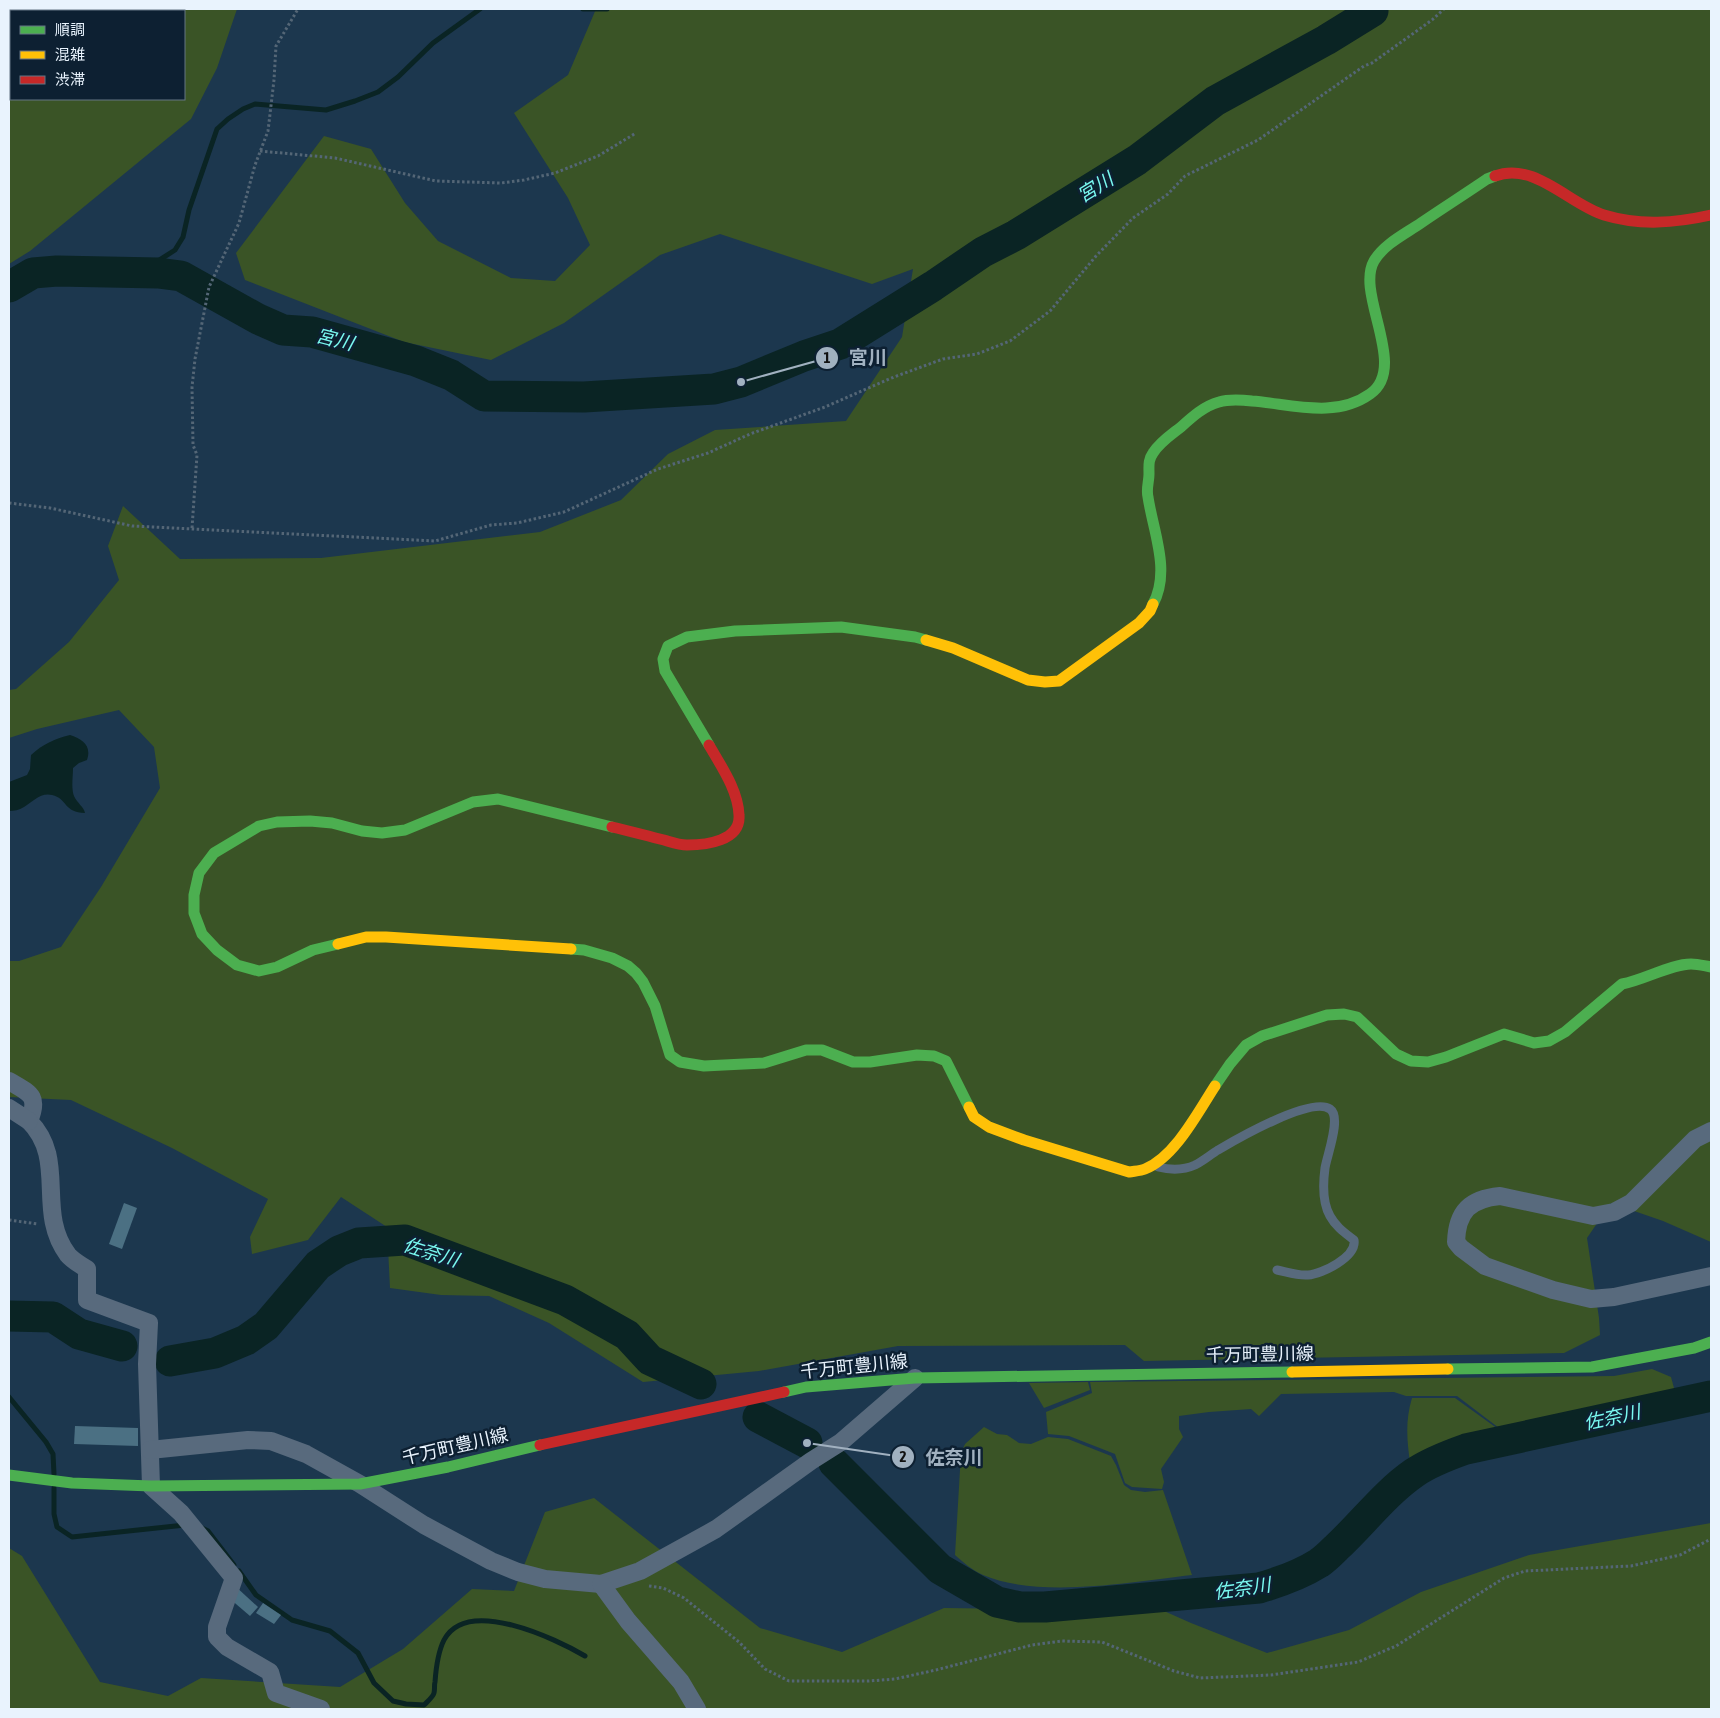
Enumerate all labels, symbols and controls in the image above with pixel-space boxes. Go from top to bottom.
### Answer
legend [10,10,185,100]
text: 順調 [55,21,85,38]
text: 混雑 [55,46,85,63]
text: 渋滞 [55,71,85,88]
water label: 宮川 [1073,167,1119,206]
water label: 宮川 [314,324,358,355]
callout: 宮川 [814,341,897,375]
text: 宮川 [849,346,887,368]
text: 1 [823,349,831,366]
water label: 佐奈川 [401,1233,463,1271]
street label: 千万町豊川線 [1206,1343,1314,1365]
street label: 千万町豊川線 [799,1350,909,1382]
water label: 佐奈川 [1582,1400,1644,1434]
street label: 千万町豊川線 [400,1424,510,1468]
callout: 佐奈川 [890,1440,992,1474]
text: 佐奈川 [925,1446,983,1468]
text: 2 [899,1448,907,1465]
water label: 佐奈川 [1212,1573,1274,1603]

